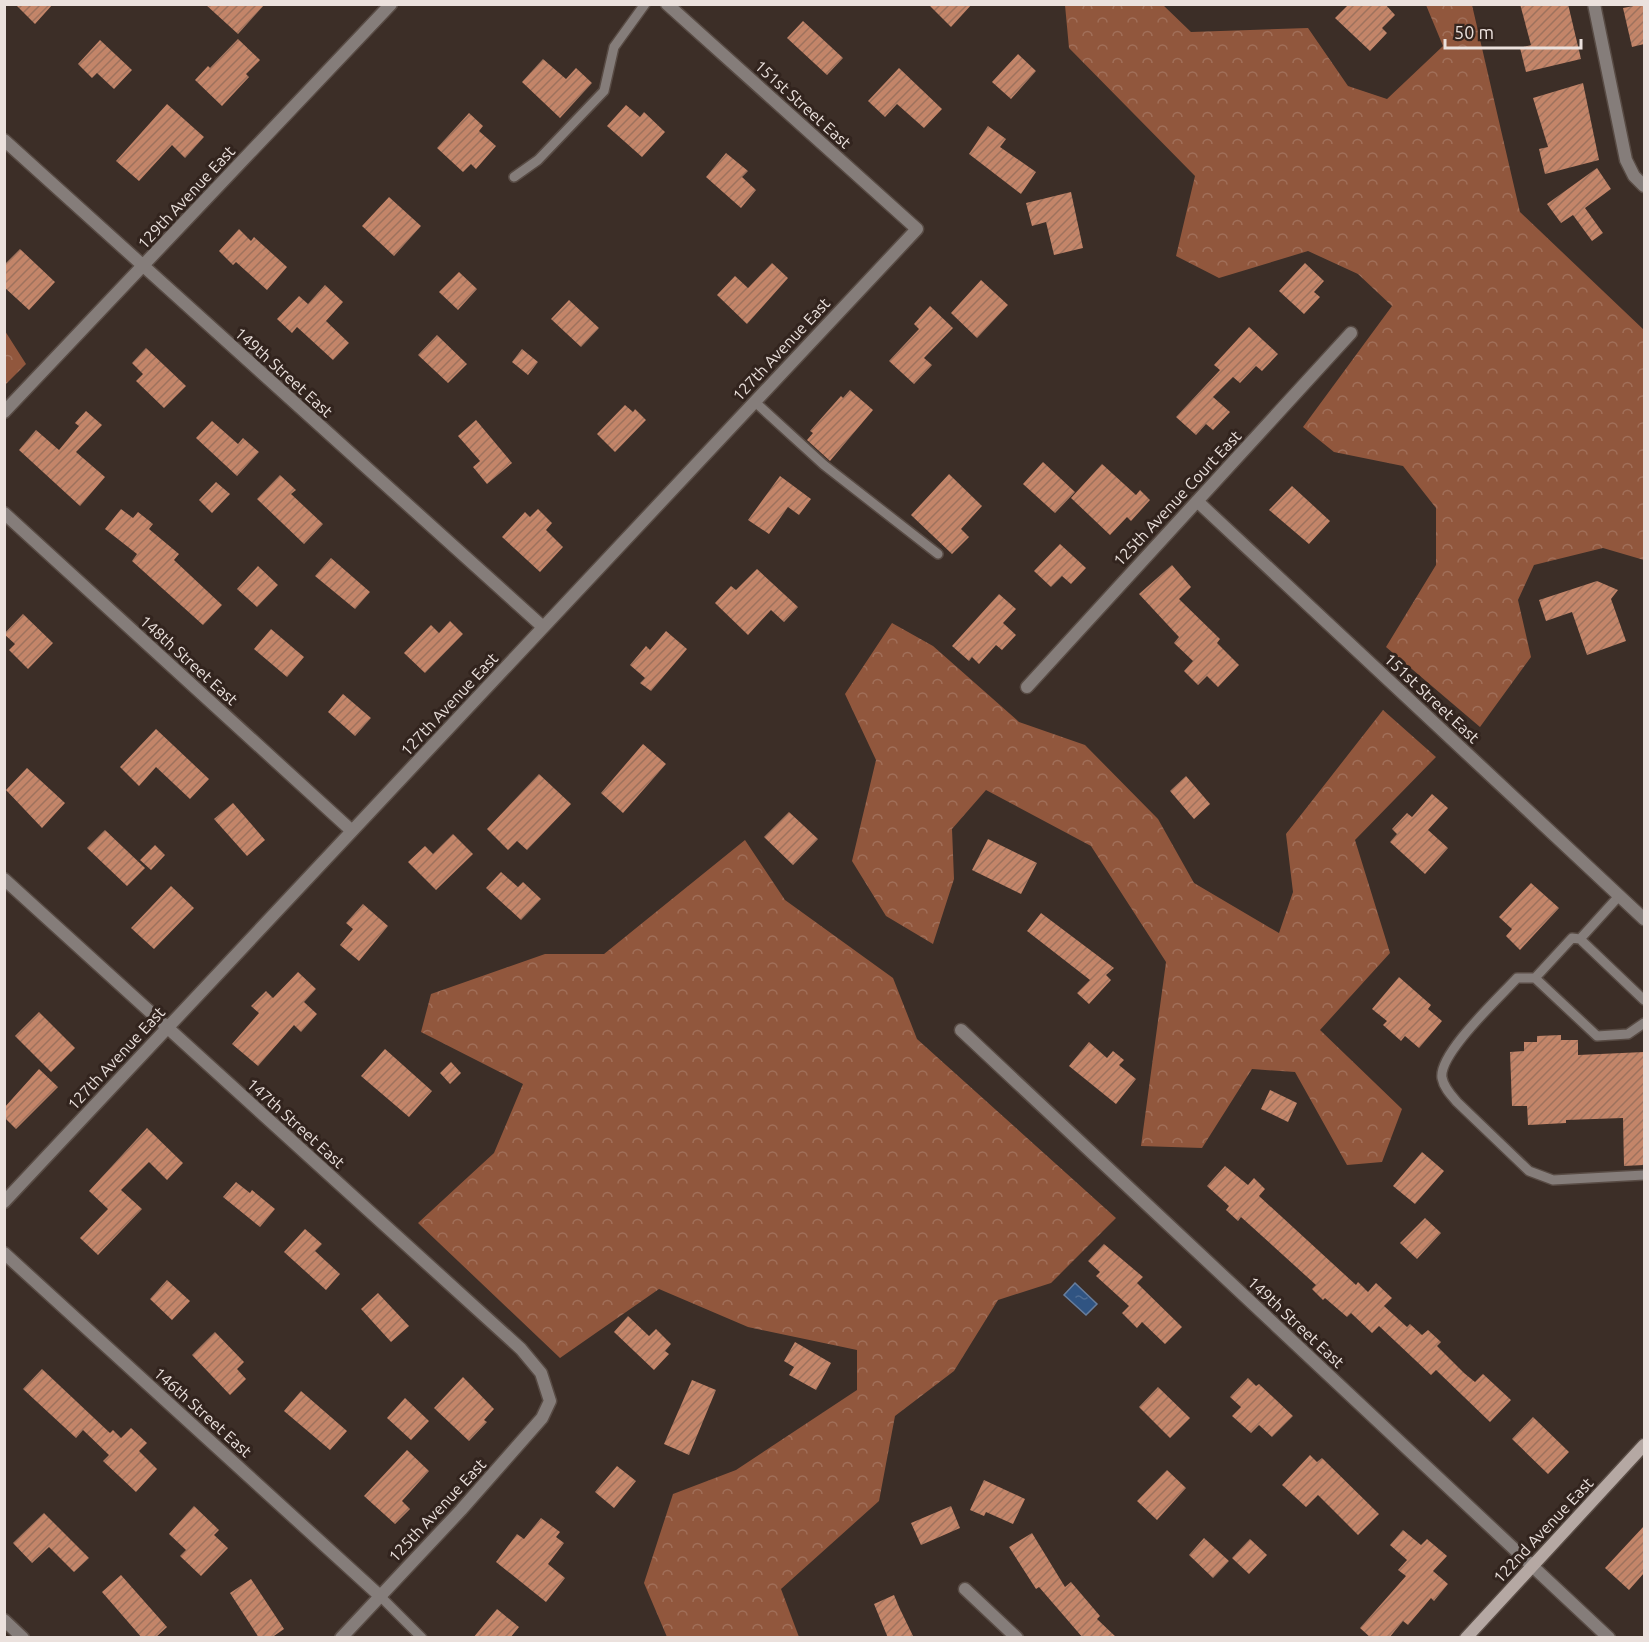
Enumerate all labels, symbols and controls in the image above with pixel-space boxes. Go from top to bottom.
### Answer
scale bar [1445,12,1582,50]
text: 50 m [1454,22,1494,42]
street label: 151st Street East [751,56,855,152]
street label: 129th Avenue East [134,141,239,252]
street label: 127th Avenue East [729,293,834,404]
street label: 149th Street East [232,324,337,421]
street label: 125th Avenue Court East [1110,426,1245,569]
street label: 148th Street East [137,612,242,709]
street label: 127th Avenue East [397,648,502,759]
street label: 151st Street East [1381,650,1484,747]
street label: 127th Avenue East [64,1002,169,1113]
street label: 147th Street East [244,1075,349,1172]
street label: 149th Street East [1244,1273,1348,1372]
street label: 146th Street East [151,1364,256,1461]
street label: 125th Avenue East [385,1454,490,1565]
street label: 122nd Avenue East [1490,1473,1597,1586]

